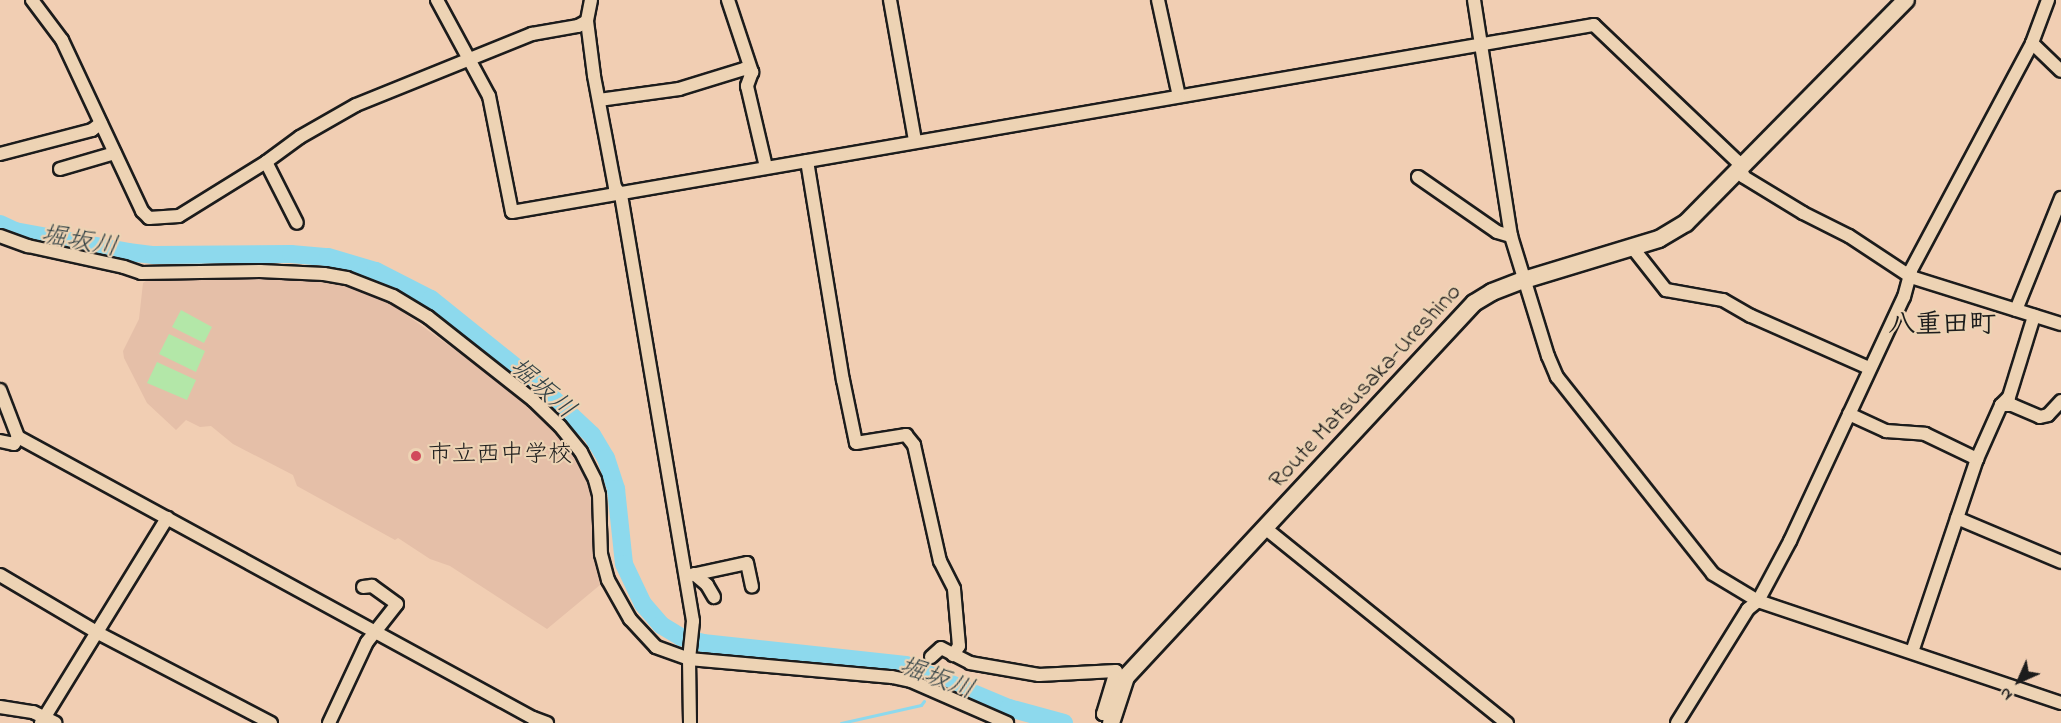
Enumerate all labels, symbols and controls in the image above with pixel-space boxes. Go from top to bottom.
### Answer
water label: 堀坂川 [38,221,120,265]
street label: Route Matsusaka-Ureshino [1264,279,1468,495]
district label: 八重田町 [1888,310,1996,342]
water label: 堀坂川 [501,353,581,427]
place label: 市立西中学校 [428,442,572,470]
marker: 市立西中学校 [409,449,423,463]
north arrow [1989,651,2049,711]
water label: 堀坂川 [894,652,978,708]
text: N [1994,681,2019,706]

